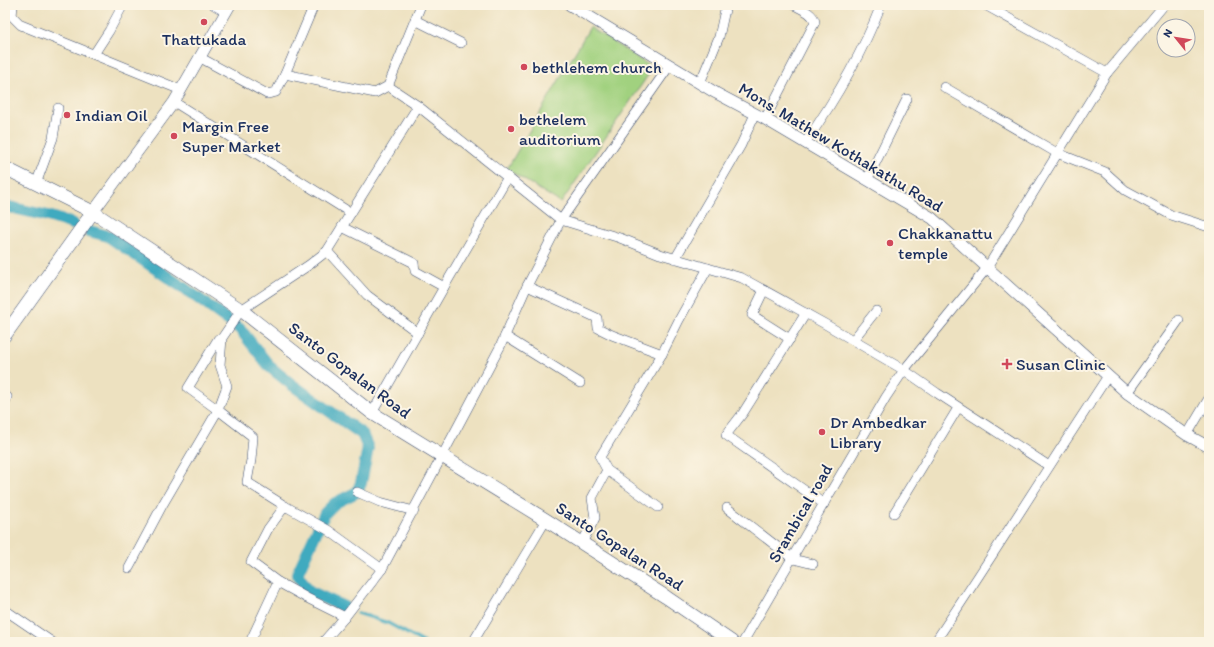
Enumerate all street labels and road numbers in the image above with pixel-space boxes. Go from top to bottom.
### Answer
street label: Mons. Mathew Kothakathu Road [735,78,947,216]
street label: Santo Gopalan Road [285,317,416,423]
street label: Srambical road [764,460,837,566]
street label: Santo Gopalan Road [552,497,688,595]

